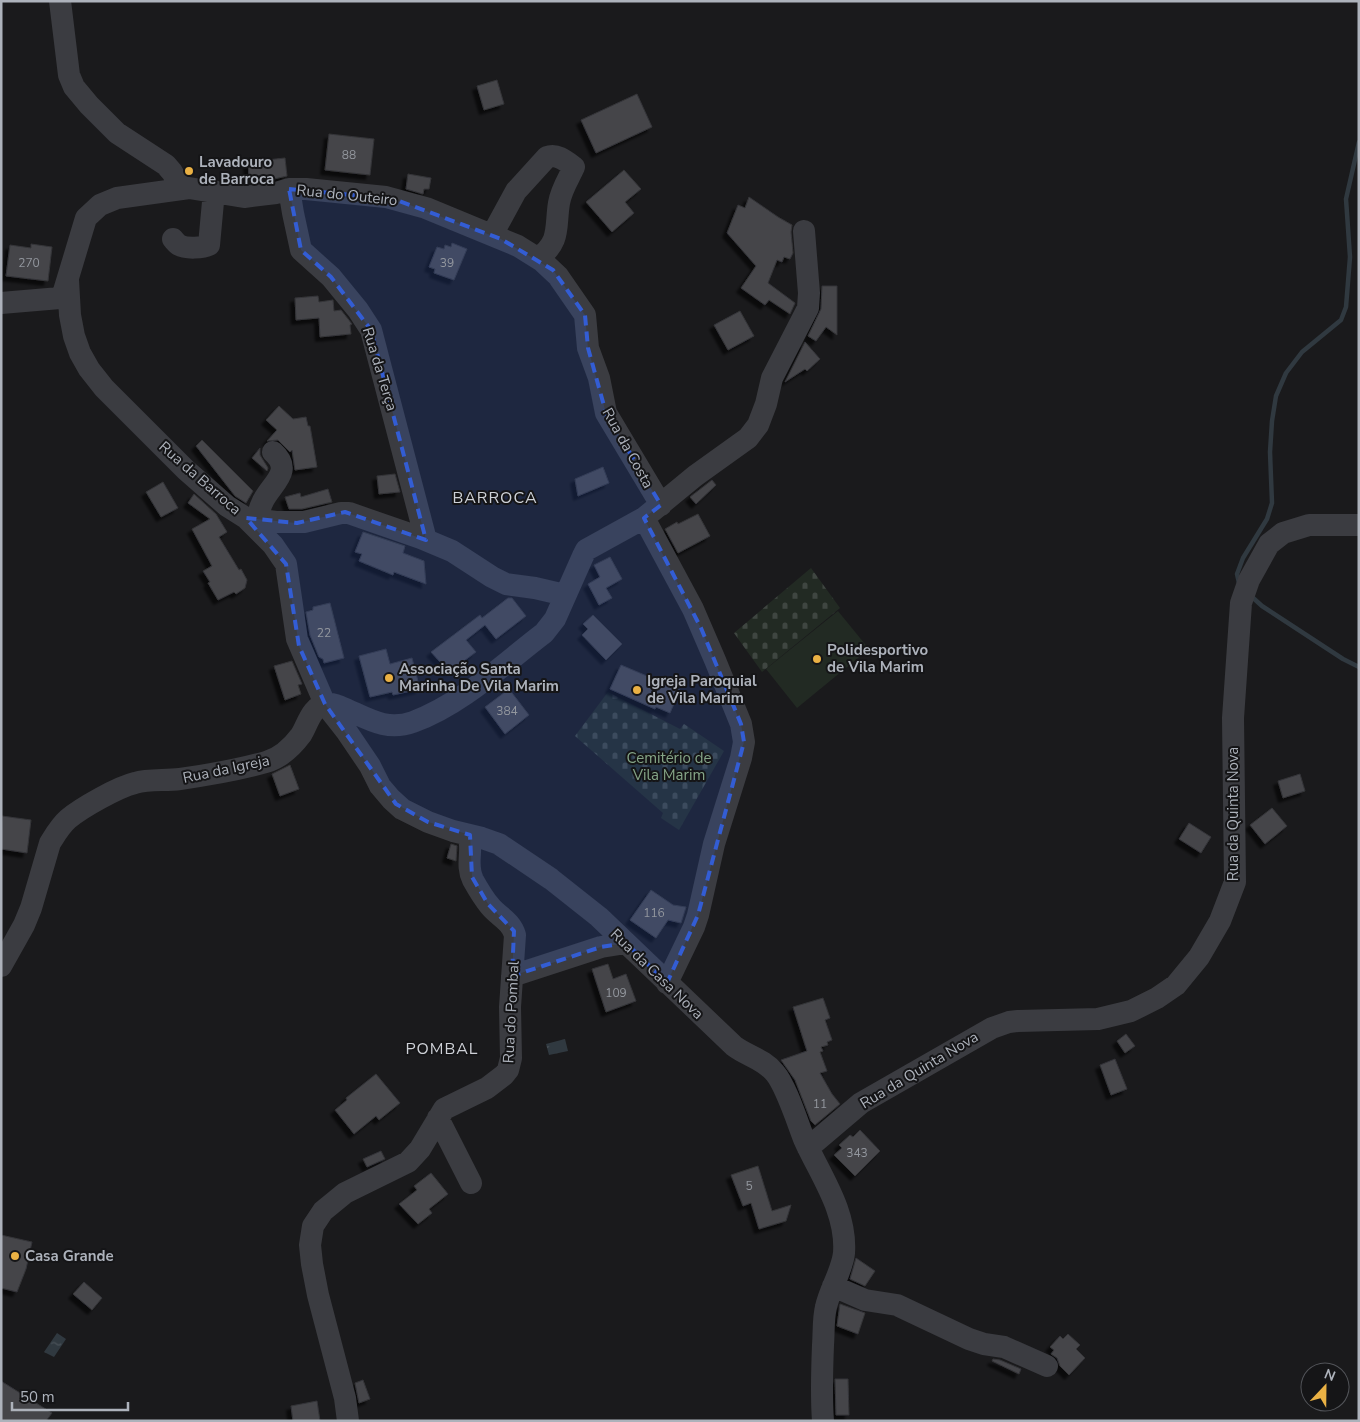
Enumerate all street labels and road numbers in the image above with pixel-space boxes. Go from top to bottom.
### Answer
street label: Rua do Outeiro [296,180,398,210]
street label: Rua da Terça [358,325,402,413]
street label: Rua da Costa [598,404,658,492]
street label: Rua da Barroca [155,437,245,519]
street label: Rua da Quinta Nova [1223,747,1243,881]
street label: Rua da Igreja [181,750,271,788]
street label: Rua da Casa Nova [606,924,708,1024]
street label: Rua do Pombal [498,960,524,1064]
street label: Rua da Quinta Nova [856,1027,982,1113]

